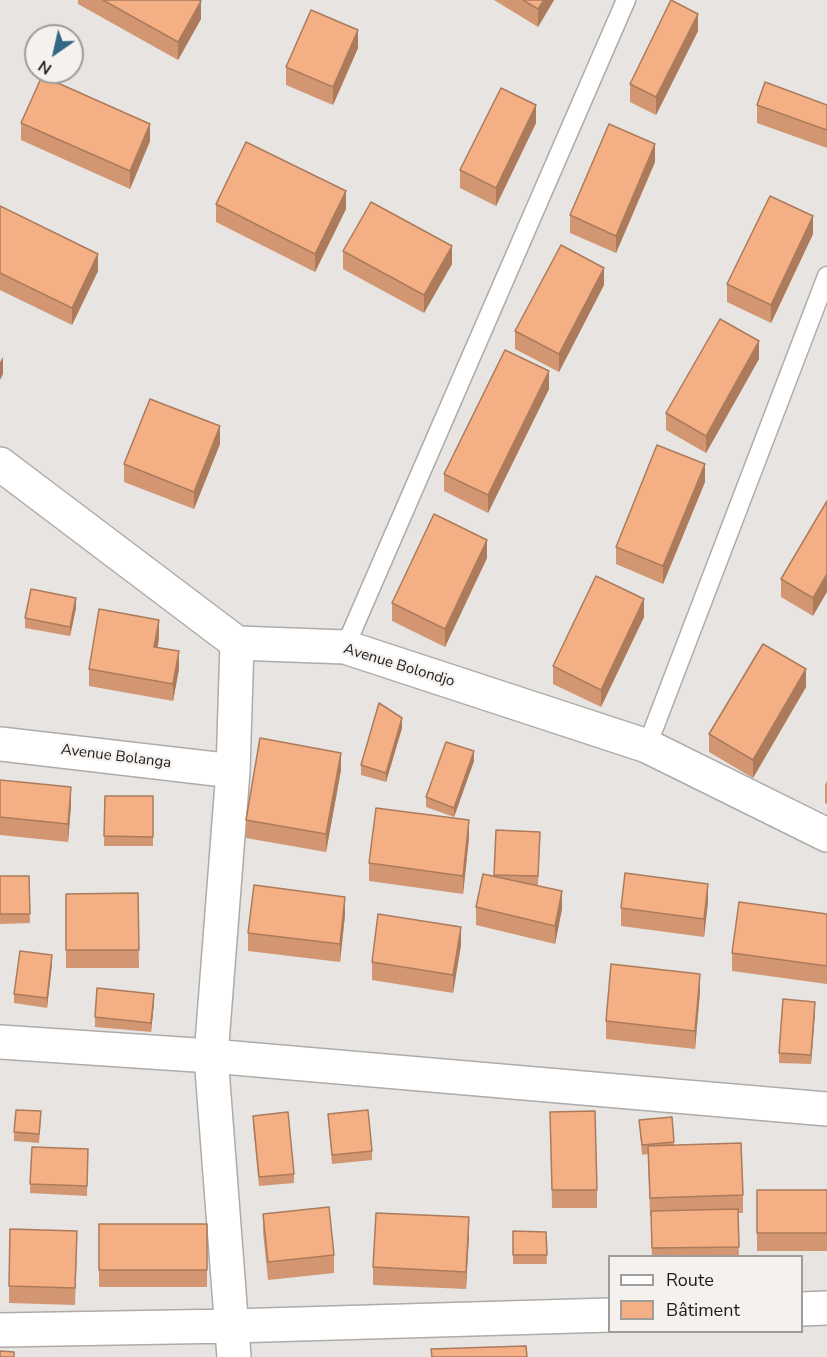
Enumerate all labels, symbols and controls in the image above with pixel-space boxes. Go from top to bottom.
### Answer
north arrow [24,24,84,84]
text: N [34,55,56,80]
street label: Avenue Bolondjo [341,641,457,691]
street label: Avenue Bolanga [60,741,172,773]
legend [608,1255,803,1333]
text: Route [666,1268,714,1292]
text: Bâtiment [666,1298,740,1322]

